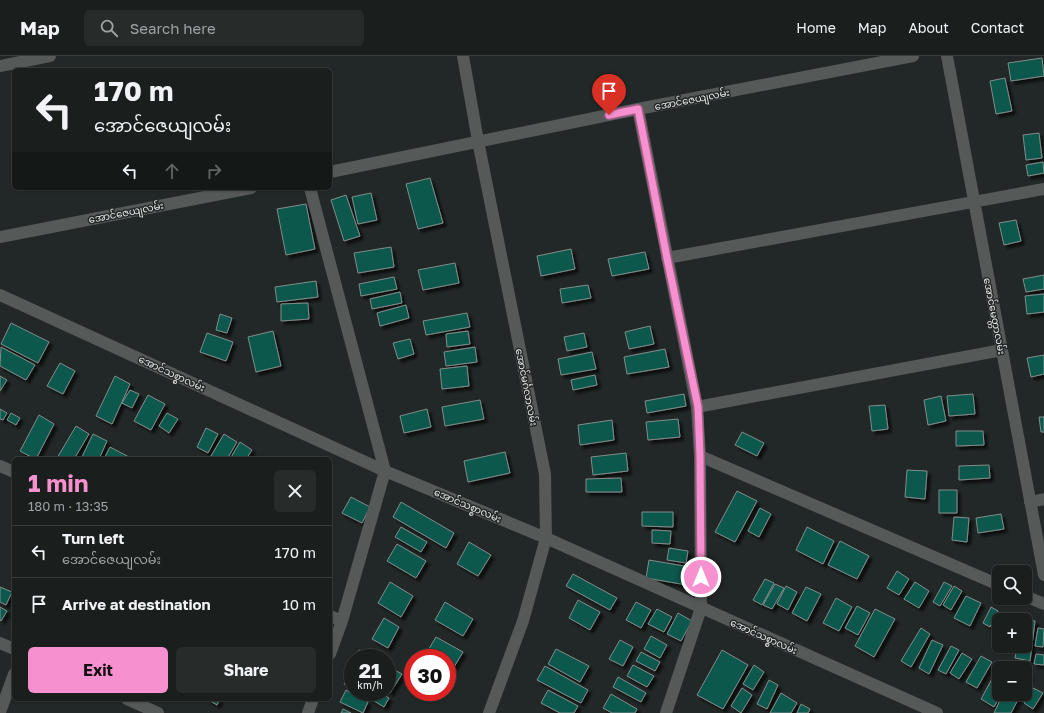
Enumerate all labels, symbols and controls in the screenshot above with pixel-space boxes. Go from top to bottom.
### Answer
search box [84,10,364,46]
text: Map [20,16,60,39]
icon: search [98,17,120,39]
text: Search here [130,19,216,37]
text: Home [796,19,836,36]
text: Map [858,19,886,36]
text: About [908,19,949,36]
text: Contact [971,19,1024,36]
text: 170 m [94,74,173,107]
pin [592,74,626,115]
icon: arrive [598,80,620,102]
icon: left [28,84,80,136]
street label: အောင်ဇေယျလမ်း [653,85,731,115]
text: အောင်ဇေယျလမ်း [94,114,231,136]
icon: left [119,160,141,182]
icon: ahead [161,160,183,182]
icon: right [203,160,225,182]
street label: အောင်ဇေယျလမ်း [87,198,165,228]
street label: အောင်မေတ္တာလမ်း [979,276,1009,356]
street label: အောင်မင်္ဂလာလမ်း [514,347,541,427]
street label: အောင်သစ္စာလမ်း [135,351,208,397]
text: 1 min [28,468,88,497]
button: close [274,470,316,512]
street label: အောင်သစ္စာလမ်း [431,484,504,528]
text: 180 m · 13:35 [28,498,108,514]
text: Turn left [62,529,124,547]
icon: left [28,541,50,563]
text: 170 m [274,543,316,561]
text: အောင်ဇေယျလမ်း [62,551,161,567]
position arrow [680,556,722,598]
map controls [992,565,1032,701]
button: search [992,565,1032,605]
icon: arrive [28,593,50,615]
text: Arrive at destination [62,595,211,613]
text: 10 m [282,595,316,613]
button: + [992,613,1032,653]
street label: အောင်သစ္စာလမ်း [727,615,800,659]
button: Exit [28,647,168,693]
button: Share [176,647,316,693]
speed limit sign: 30 [404,649,456,701]
text: 21 [359,658,381,682]
button: − [992,661,1032,701]
text: km/h [357,679,383,691]

